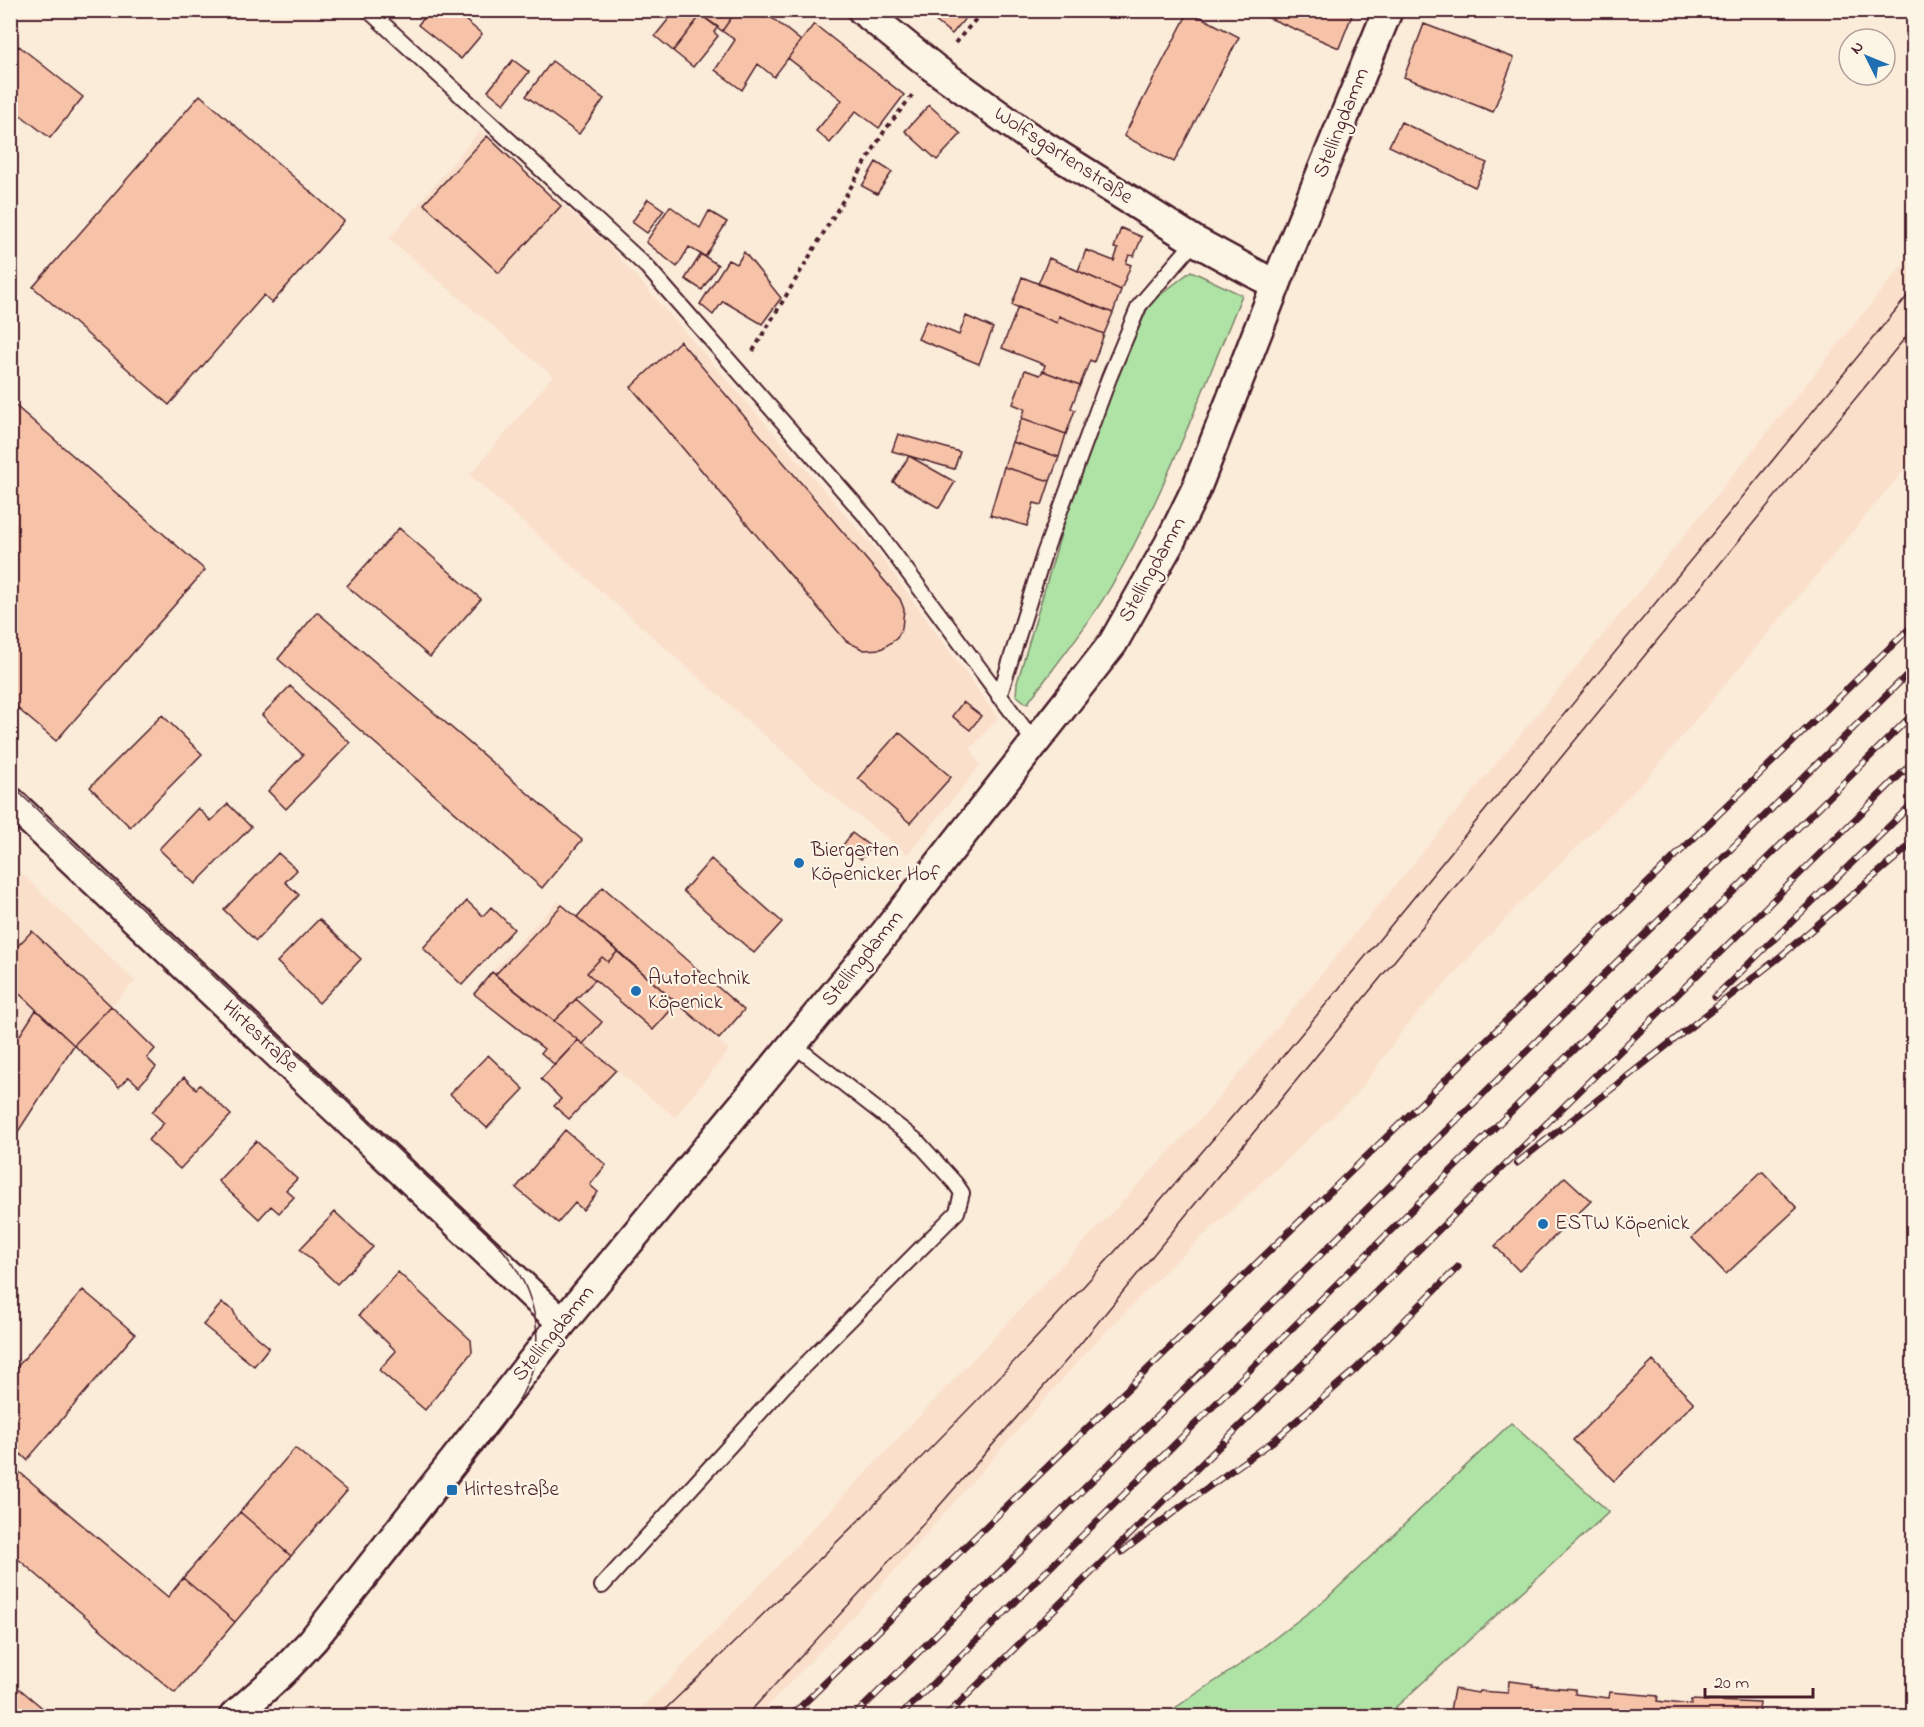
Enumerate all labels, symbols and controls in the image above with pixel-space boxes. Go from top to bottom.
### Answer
north arrow [1837,27,1897,87]
text: N [1845,36,1870,60]
street label: Stellingdamm [1306,63,1380,183]
street label: Wolfsgartenstraße [986,100,1139,214]
street label: Stellingdamm [1112,512,1196,629]
place label: Biergarten Köpenicker Hof [810,836,940,890]
marker: Biergarten Köpenicker Hof [792,856,806,870]
street label: Stellingdamm [815,904,913,1015]
place label: Autotechnik Köpenick [648,964,751,1018]
marker: Autotechnik Köpenick [629,984,643,998]
street label: Hirtestraße [215,994,305,1081]
place label: ESTW Köpenick [1555,1209,1690,1239]
marker: ESTW Köpenick [1536,1217,1550,1231]
street label: Stellingdamm [506,1279,604,1390]
place label: Hirtestraße [464,1475,560,1505]
marker: Hirtestraße [445,1483,459,1497]
scale bar [1705,1661,1813,1699]
text: 20 m [1714,1671,1749,1697]

